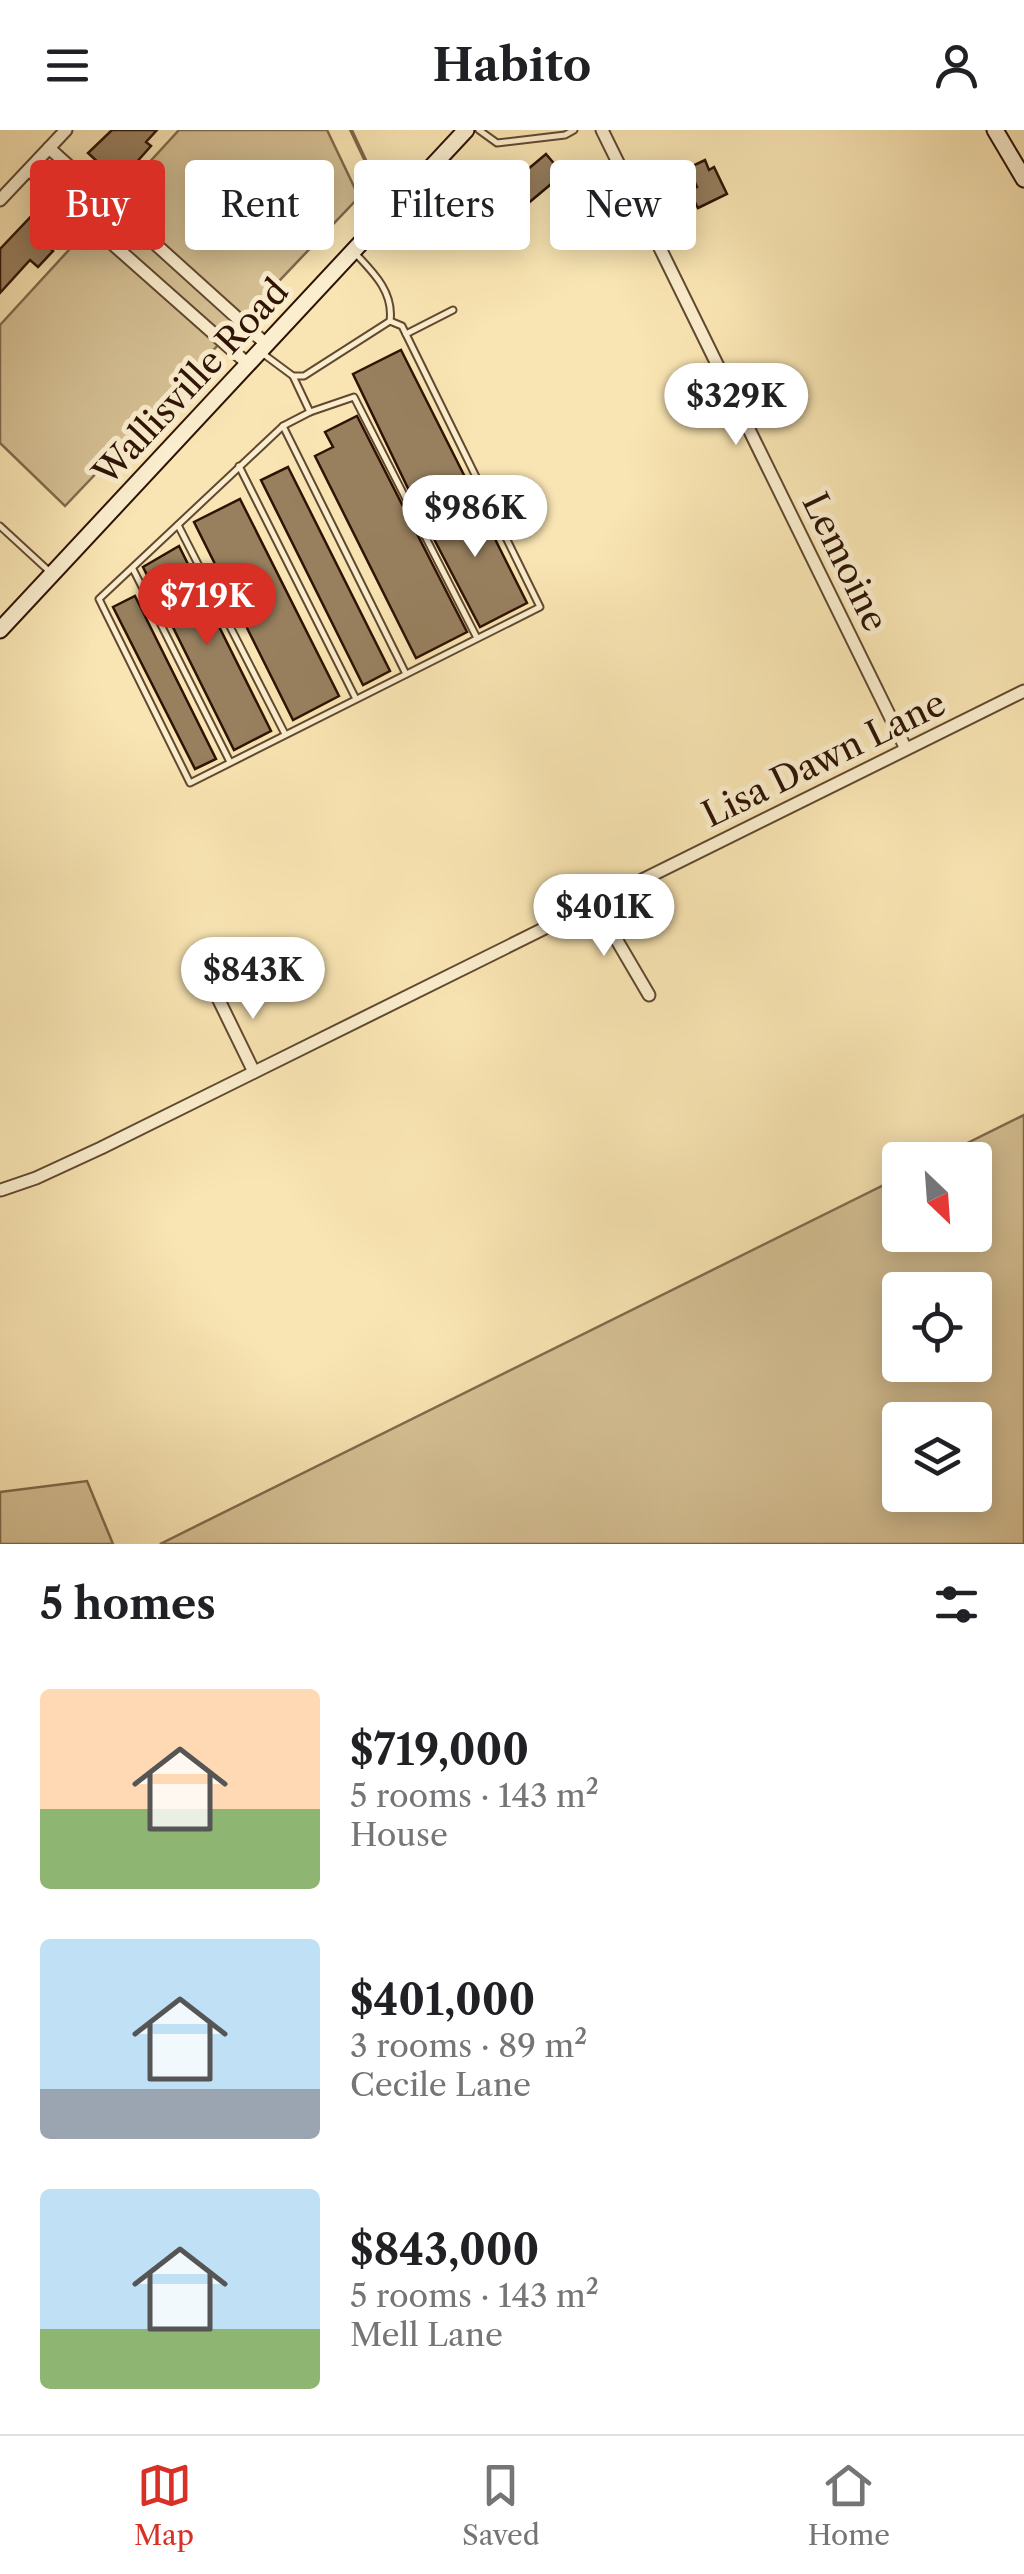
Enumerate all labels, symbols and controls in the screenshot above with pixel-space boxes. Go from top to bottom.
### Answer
text: Habito [433,37,591,93]
icon: menu [40,38,95,93]
icon: person [929,38,984,93]
chip: Buy [30,160,165,250]
chip: Rent [185,160,334,250]
chip: Filters [354,160,530,250]
chip: New [550,160,696,250]
street label: Wallisville Road [84,270,297,494]
pin: $329K [666,363,806,448]
text: $329K [686,376,786,415]
pin: $986K [405,475,545,560]
street label: Lemoine [794,486,897,638]
text: $986K [424,488,526,527]
pin: $719K [137,563,277,648]
text: $719K [160,576,254,615]
street label: Lisa Dawn Lane [695,681,952,836]
pin: $401K [534,874,674,959]
text: $401K [555,887,653,926]
pin: $843K [183,937,323,1022]
text: $843K [203,950,303,989]
north arrow [882,1142,992,1252]
map controls [882,1142,992,1512]
button: locate [882,1272,992,1382]
button: layers [882,1402,992,1512]
icon: filters [929,1577,984,1632]
text: 5 homes [40,1578,216,1630]
text: $719,000 [350,1724,529,1776]
icon: home [120,1729,240,1849]
text: 5 rooms · 143 m² [350,1776,599,1815]
text: House [350,1815,448,1854]
text: $401,000 [350,1974,535,2026]
icon: home [120,1979,240,2099]
text: 3 rooms · 89 m² [350,2026,587,2065]
text: Cecile Lane [350,2065,531,2104]
text: $843,000 [350,2224,539,2276]
icon: home [120,2229,240,2349]
text: 5 rooms · 143 m² [350,2276,599,2315]
text: Mell Lane [350,2315,503,2354]
tab: Map [134,2458,194,2552]
tab: Saved [462,2458,540,2552]
tab: Home [808,2458,890,2552]

